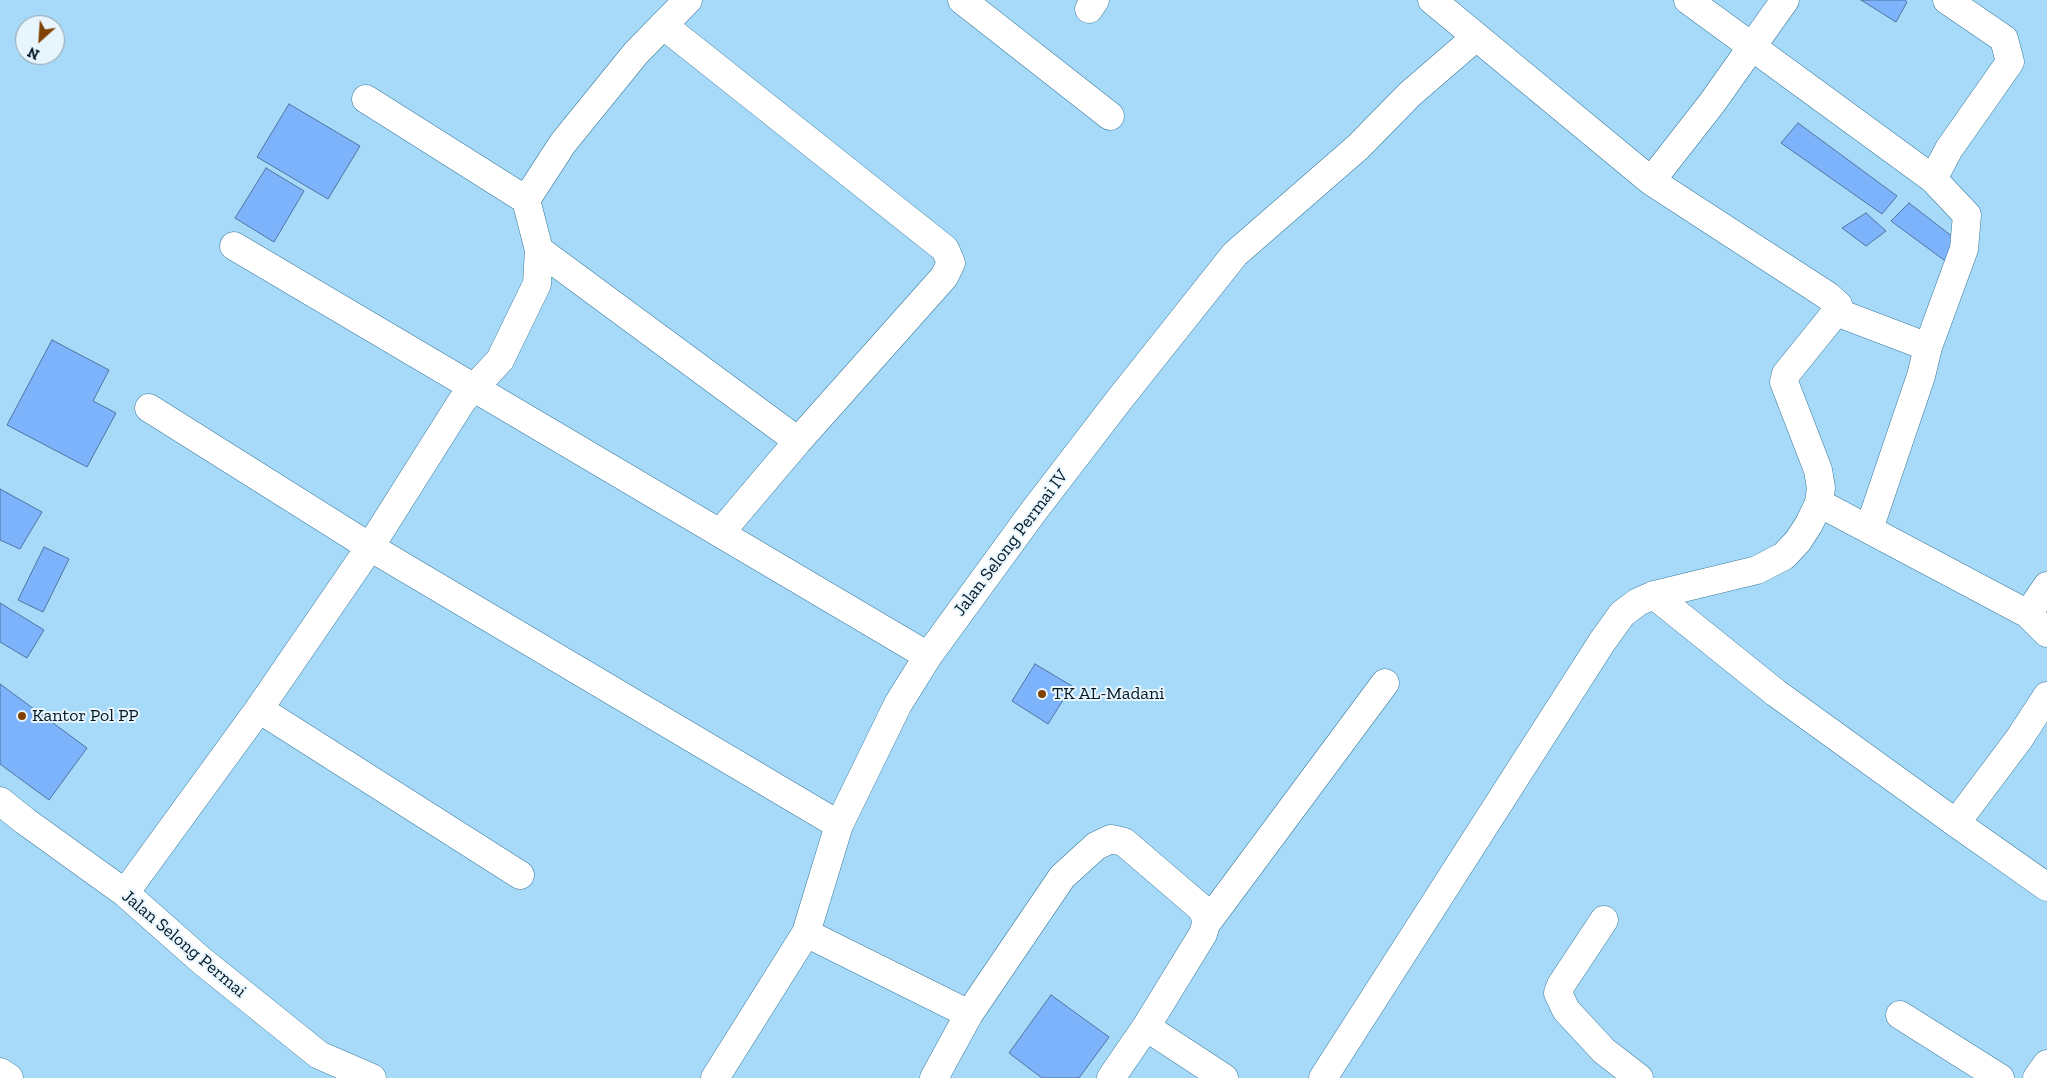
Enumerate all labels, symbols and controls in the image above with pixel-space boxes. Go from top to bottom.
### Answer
north arrow [15,15,65,65]
text: N [25,43,42,63]
street label: Jalan Selong Permai IV [949,466,1073,620]
place label: TK AL-Madani [1052,683,1164,705]
marker: TK AL-Madani [1036,688,1048,700]
place label: Kantor Pol PP [32,705,139,727]
marker: Kantor Pol PP [16,710,28,722]
street label: Jalan Selong Permai [117,886,251,1002]

